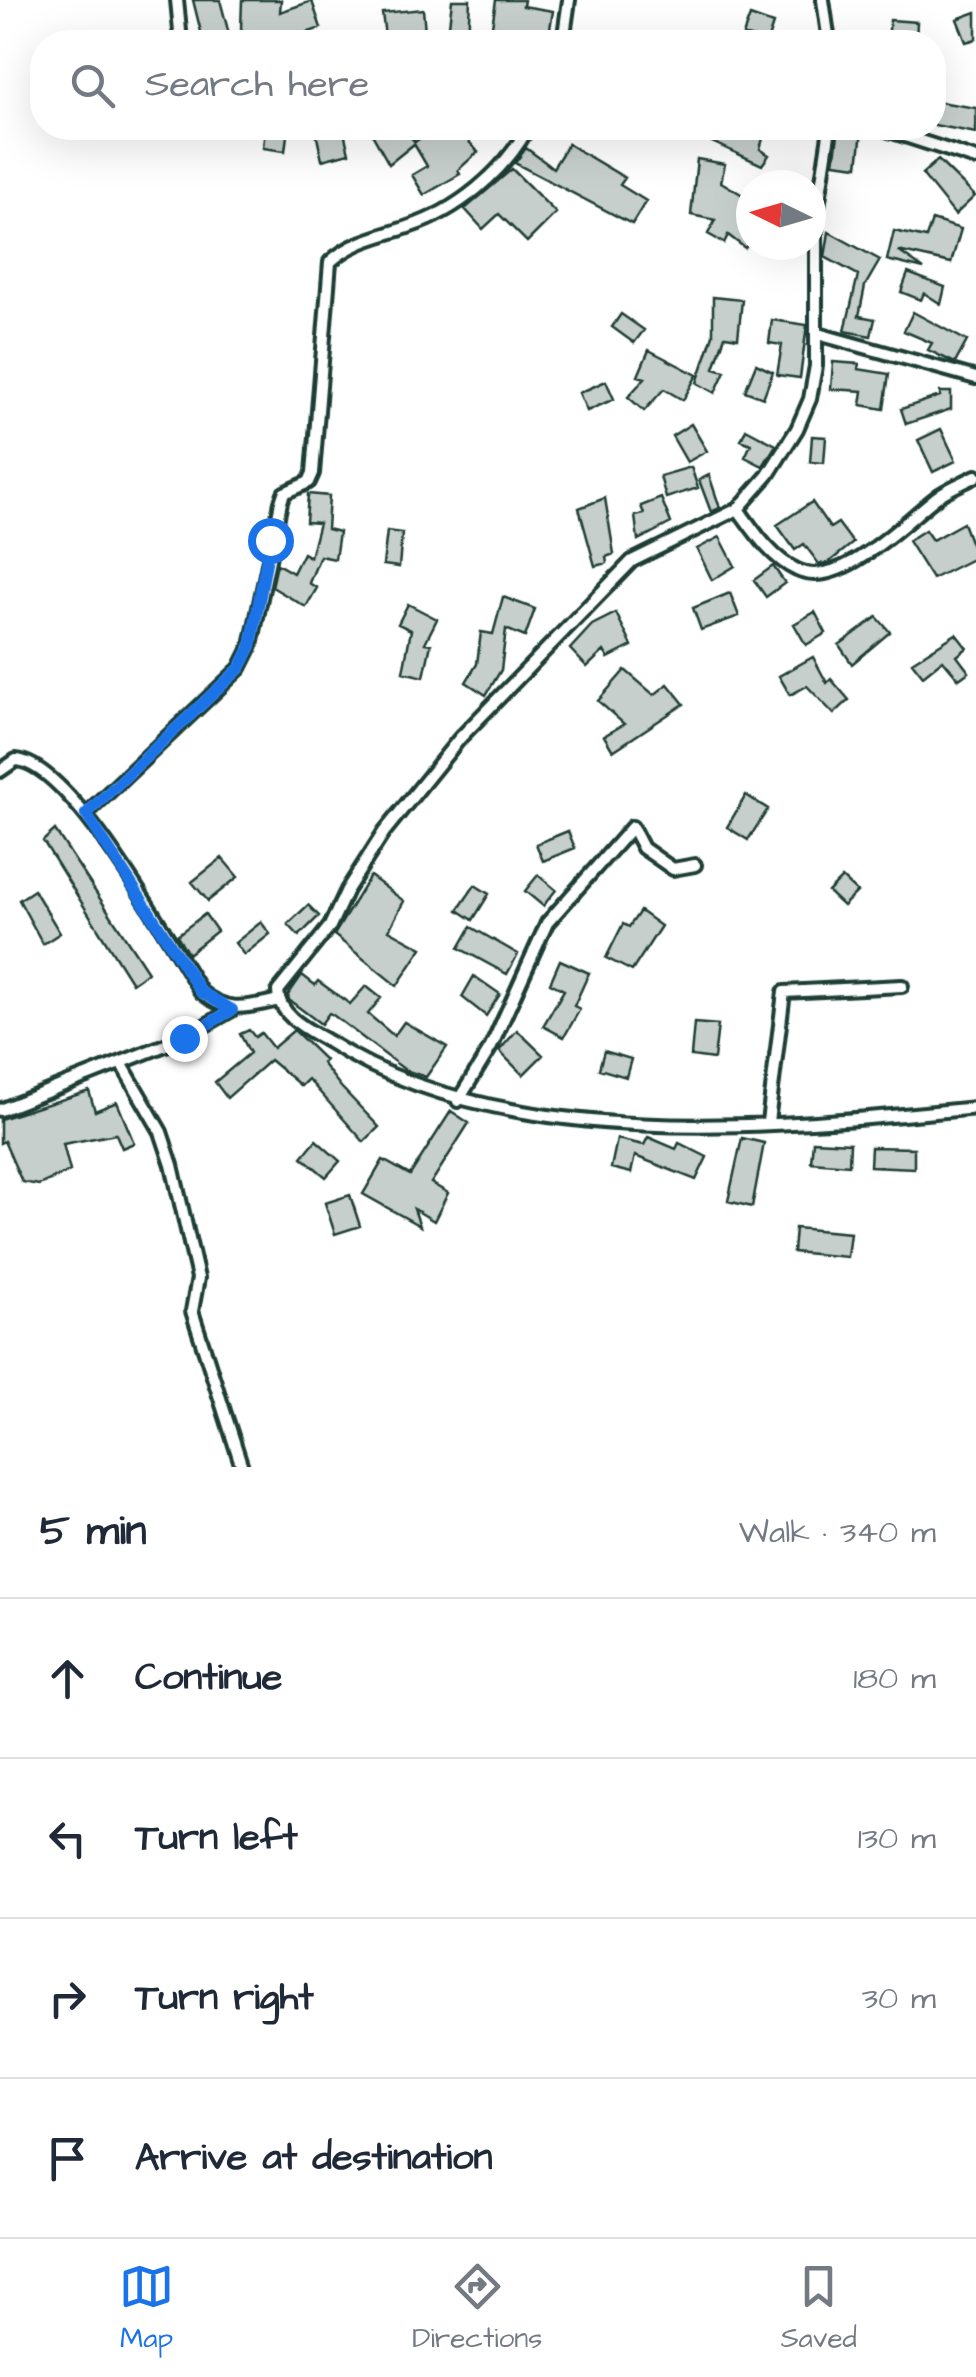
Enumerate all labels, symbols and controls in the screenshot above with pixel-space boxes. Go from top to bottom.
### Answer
search box [30,30,946,140]
icon: search [65,58,120,113]
text: Search here [145,59,369,111]
north arrow [736,170,826,260]
route start [248,518,294,564]
route end [162,1016,208,1062]
text: 5 min [40,1503,147,1561]
text: Walk · 340 m [739,1510,936,1555]
icon: ahead [40,1651,95,1706]
text: Continue [135,1652,282,1704]
text: 180 m [853,1656,936,1701]
icon: left [40,1811,95,1866]
text: Turn left [135,1812,298,1864]
text: 130 m [858,1816,936,1861]
icon: right [40,1971,95,2026]
text: Turn right [135,1972,314,2024]
text: 30 m [862,1976,936,2021]
icon: arrive [40,2131,95,2186]
text: Arrive at destination [135,2132,492,2184]
tab: Map [119,2259,174,2358]
tab: Directions [412,2259,542,2358]
tab: Saved [781,2259,857,2358]

